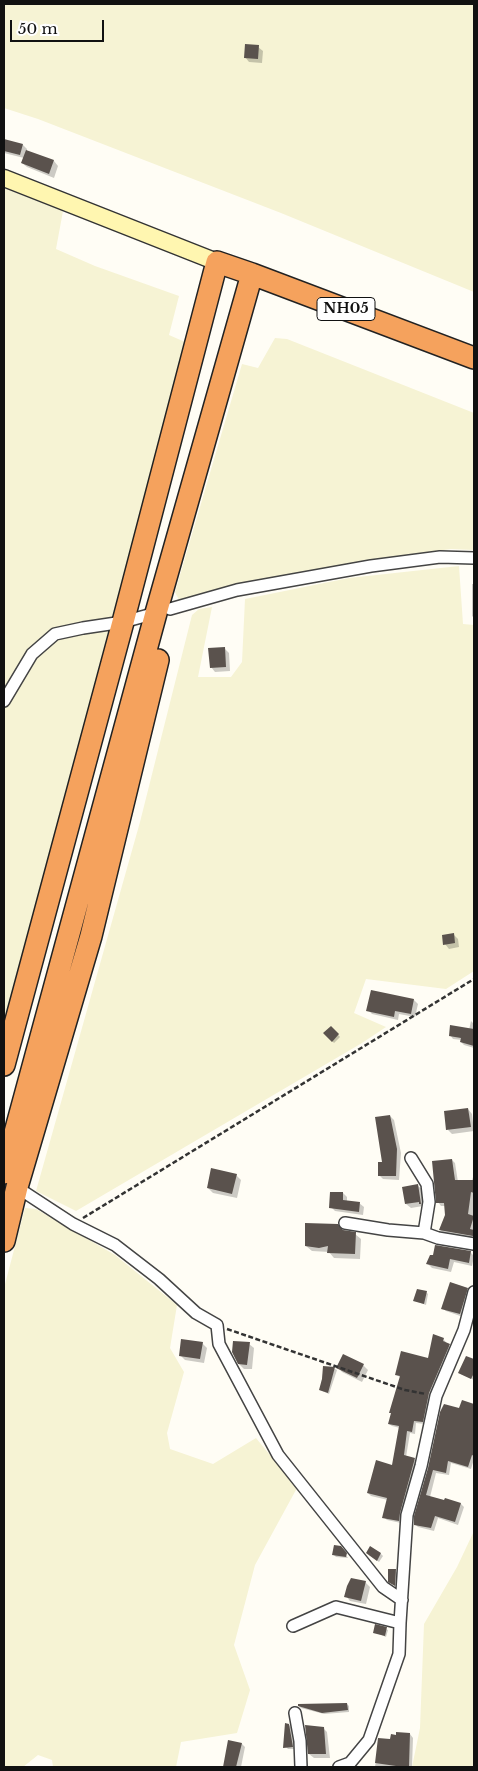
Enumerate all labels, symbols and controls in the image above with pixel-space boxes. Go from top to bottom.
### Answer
scale bar [12,10,106,42]
text: 50 m [18,19,58,38]
road number: NH05 [317,298,375,320]

